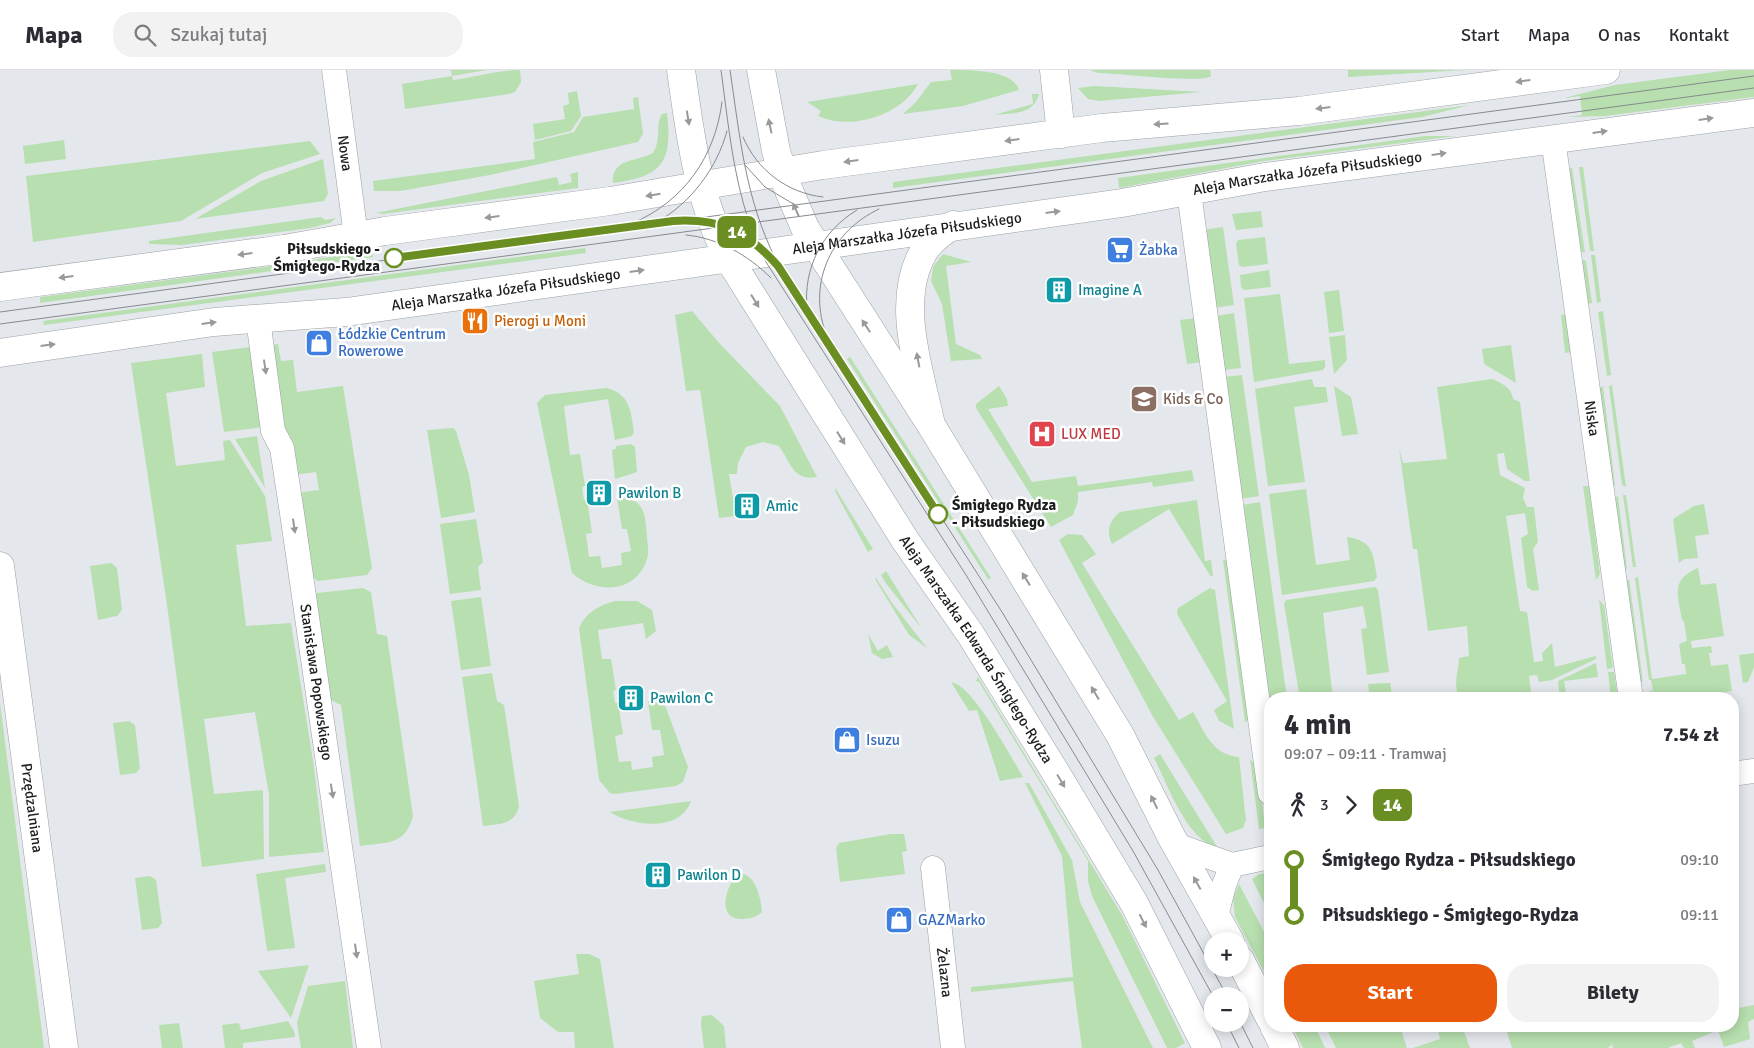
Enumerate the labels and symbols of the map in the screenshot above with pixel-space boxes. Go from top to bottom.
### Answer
one-way arrow [1514,77,1530,85]
one-way arrow [1315,104,1331,112]
one-way arrow [685,111,693,127]
one-way arrow [1698,115,1714,123]
one-way arrow [766,117,774,133]
one-way arrow [1153,120,1169,128]
one-way arrow [1592,128,1608,136]
street label: Nowa [334,134,356,172]
one-way arrow [1004,136,1020,144]
street label: Aleja Marszałka Józefa Piłsudskiego [1191,148,1423,199]
one-way arrow [1431,150,1447,158]
one-way arrow [843,158,859,166]
one-way arrow [644,191,660,199]
one-way arrow [792,203,800,217]
street label: Aleja Marszałka Józefa Piłsudskiego [791,208,1023,258]
one-way arrow [1045,208,1061,216]
one-way arrow [483,213,499,221]
line badge: 14 [714,216,760,248]
supermarket icon: Żabka [1105,235,1135,265]
place label: Piłsudskiego - Śmigłego-Rydza [274,240,380,275]
place label: Żabka [1139,241,1178,259]
marker: Piłsudskiego - Śmigłego-Rydza [384,248,404,268]
one-way arrow [236,250,252,258]
street label: Aleja Marszałka Józefa Piłsudskiego [390,265,622,315]
one-way arrow [630,267,646,275]
one-way arrow [58,273,74,281]
building icon: Imagine A [1044,275,1074,305]
place label: Imagine A [1078,281,1142,299]
one-way arrow [750,294,759,307]
restaurant icon: Pierogi u Moni [460,306,490,336]
place label: Pierogi u Moni [494,312,586,330]
one-way arrow [201,319,217,327]
one-way arrow [862,319,871,332]
place label: Łódzkie Centrum Rowerowe [338,325,446,360]
shop icon: Łódzkie Centrum Rowerowe [304,328,334,358]
one-way arrow [40,341,56,349]
one-way arrow [913,352,921,368]
one-way arrow [261,360,269,376]
school or university icon: Kids & Co [1129,384,1159,414]
place label: Kids & Co [1163,390,1223,408]
street label: Niska [1581,399,1603,437]
hospital icon: LUX MED [1027,419,1057,449]
place label: LUX MED [1061,425,1121,443]
one-way arrow [837,432,846,445]
building icon: Pawilon B [584,478,614,508]
place label: Pawilon B [618,484,681,502]
building icon: Amic [732,491,762,521]
place label: Śmigłego Rydza - Piłsudskiego [952,495,1056,531]
place label: Amic [766,497,798,515]
marker: Śmigłego Rydza - Piłsudskiego [928,504,948,524]
one-way arrow [290,518,298,534]
street label: Aleja Marszałka Edwarda Śmigłego-Rydza [895,532,1057,767]
one-way arrow [1021,572,1030,586]
street label: Stanisława Popowskiego [296,603,337,762]
building icon: Pawilon C [616,683,646,713]
one-way arrow [1090,687,1099,700]
place label: Pawilon C [650,689,713,707]
shop icon: Isuzu [832,725,862,755]
place label: Isuzu [866,731,900,749]
street label: Przędzalniana [17,762,47,854]
one-way arrow [1057,775,1066,788]
one-way arrow [328,783,336,799]
one-way arrow [1150,794,1158,809]
building icon: Pawilon D [643,860,673,890]
place label: Pawilon D [677,866,741,884]
one-way arrow [1193,877,1202,890]
shop icon: GAZMarko [884,905,914,935]
place label: GAZMarko [918,911,986,929]
one-way arrow [1140,914,1148,928]
one-way arrow [352,944,360,960]
street label: Żelazna [933,946,956,998]

